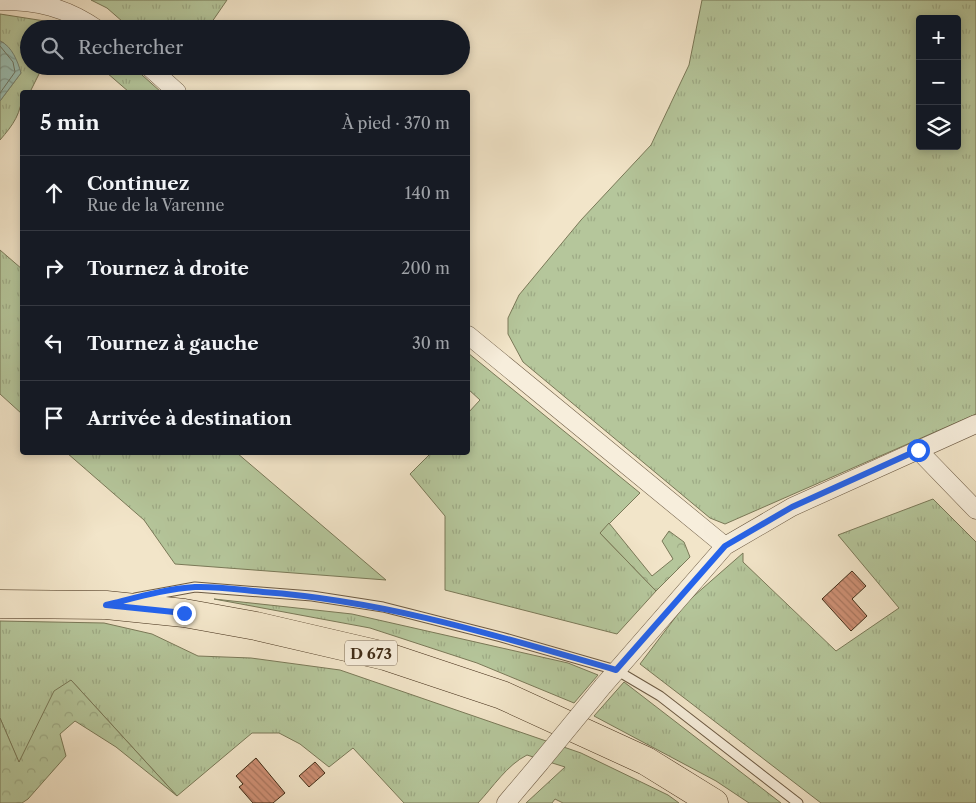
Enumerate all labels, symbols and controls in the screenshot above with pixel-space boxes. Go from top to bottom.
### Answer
map controls [916,15,961,150]
button: + [916,15,961,60]
search box [20,20,470,75]
icon: search [38,34,66,62]
text: Rechercher [78,36,183,59]
button: − [916,60,961,105]
button: layers [916,105,961,150]
text: 5 min [40,110,100,135]
text: À pied · 370 m [342,113,450,133]
text: Continuez [87,172,189,195]
icon: ahead [40,179,68,207]
text: 140 m [405,183,450,203]
text: Rue de la Varenne [87,195,224,215]
icon: right [40,254,68,282]
text: Tournez à droite [87,257,249,280]
text: 200 m [401,258,450,278]
icon: left [40,329,68,357]
text: Tournez à gauche [87,332,259,355]
text: 30 m [412,333,450,353]
icon: arrive [40,404,68,432]
text: Arrivée à destination [87,407,292,430]
route start [907,439,930,462]
route end [173,602,196,625]
road number: D 673 [345,640,397,666]

